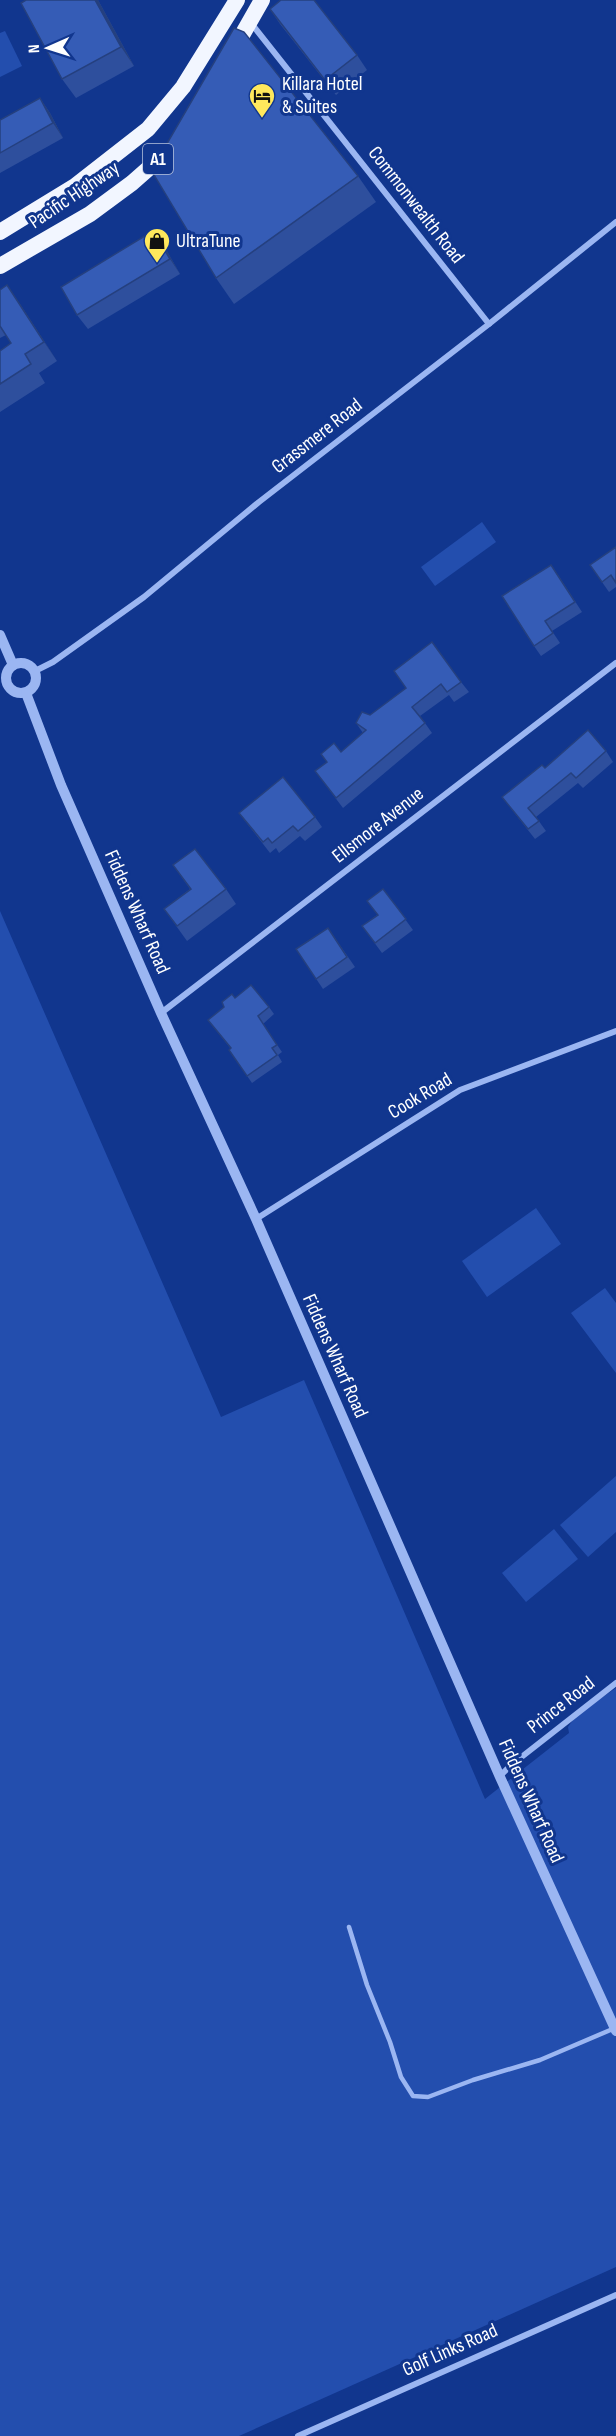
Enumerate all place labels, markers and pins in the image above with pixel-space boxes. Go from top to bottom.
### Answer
place label: Killara Hotel & Suites [282,72,362,119]
hotel icon: Killara Hotel & Suites [247,81,277,119]
shop icon: UltraTune [142,226,172,264]
place label: UltraTune [176,229,240,253]

